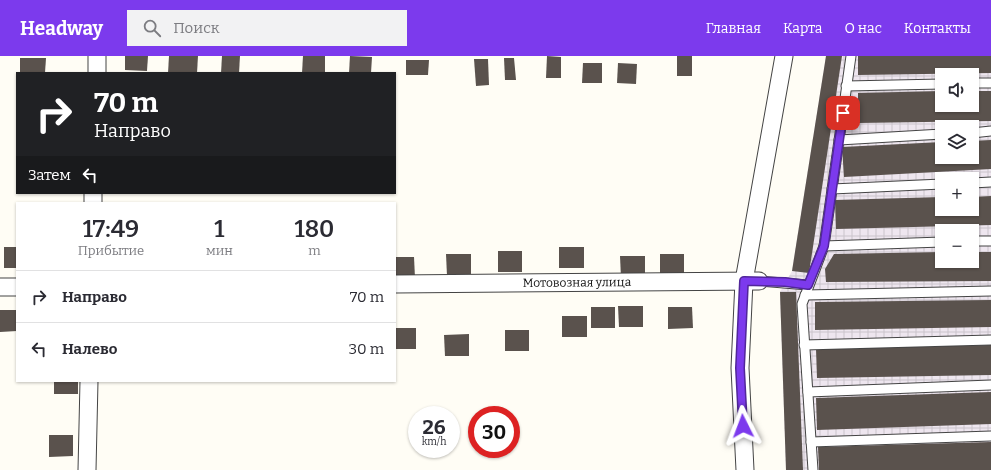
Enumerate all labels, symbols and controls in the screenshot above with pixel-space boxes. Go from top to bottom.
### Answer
search box [127,10,407,46]
text: Headway [20,17,103,40]
icon: search [141,17,163,39]
text: Поиск [173,19,219,37]
text: Главная [706,20,761,37]
text: Карта [783,20,822,37]
text: О нас [844,20,882,37]
text: Контакты [904,20,971,37]
map controls [935,68,979,268]
button: sound [935,68,979,112]
text: 70 m [94,86,158,119]
icon: right [28,88,80,140]
pin [826,96,860,130]
icon: arrive [832,102,854,124]
text: Направо [94,120,171,142]
button: layers [935,120,979,164]
icon: left [79,164,101,186]
text: Затем [28,166,71,184]
button: + [935,172,979,216]
text: 17:49 [83,215,139,243]
text: 1 [214,215,224,243]
text: 180 [294,215,334,243]
button: − [935,224,979,268]
text: Прибытие [78,243,144,258]
text: мин [206,243,233,258]
text: m [308,243,321,258]
street label: Мотовозная улица [523,275,632,290]
icon: right [28,286,50,308]
text: Направо [62,288,127,306]
text: 70 m [350,288,384,306]
icon: left [28,338,50,360]
text: Налево [62,340,117,358]
text: 30 m [349,340,384,358]
position arrow [722,405,764,447]
speed limit sign: 30 [468,406,520,458]
text: 26 [422,415,446,439]
text: km/h [422,436,446,448]

